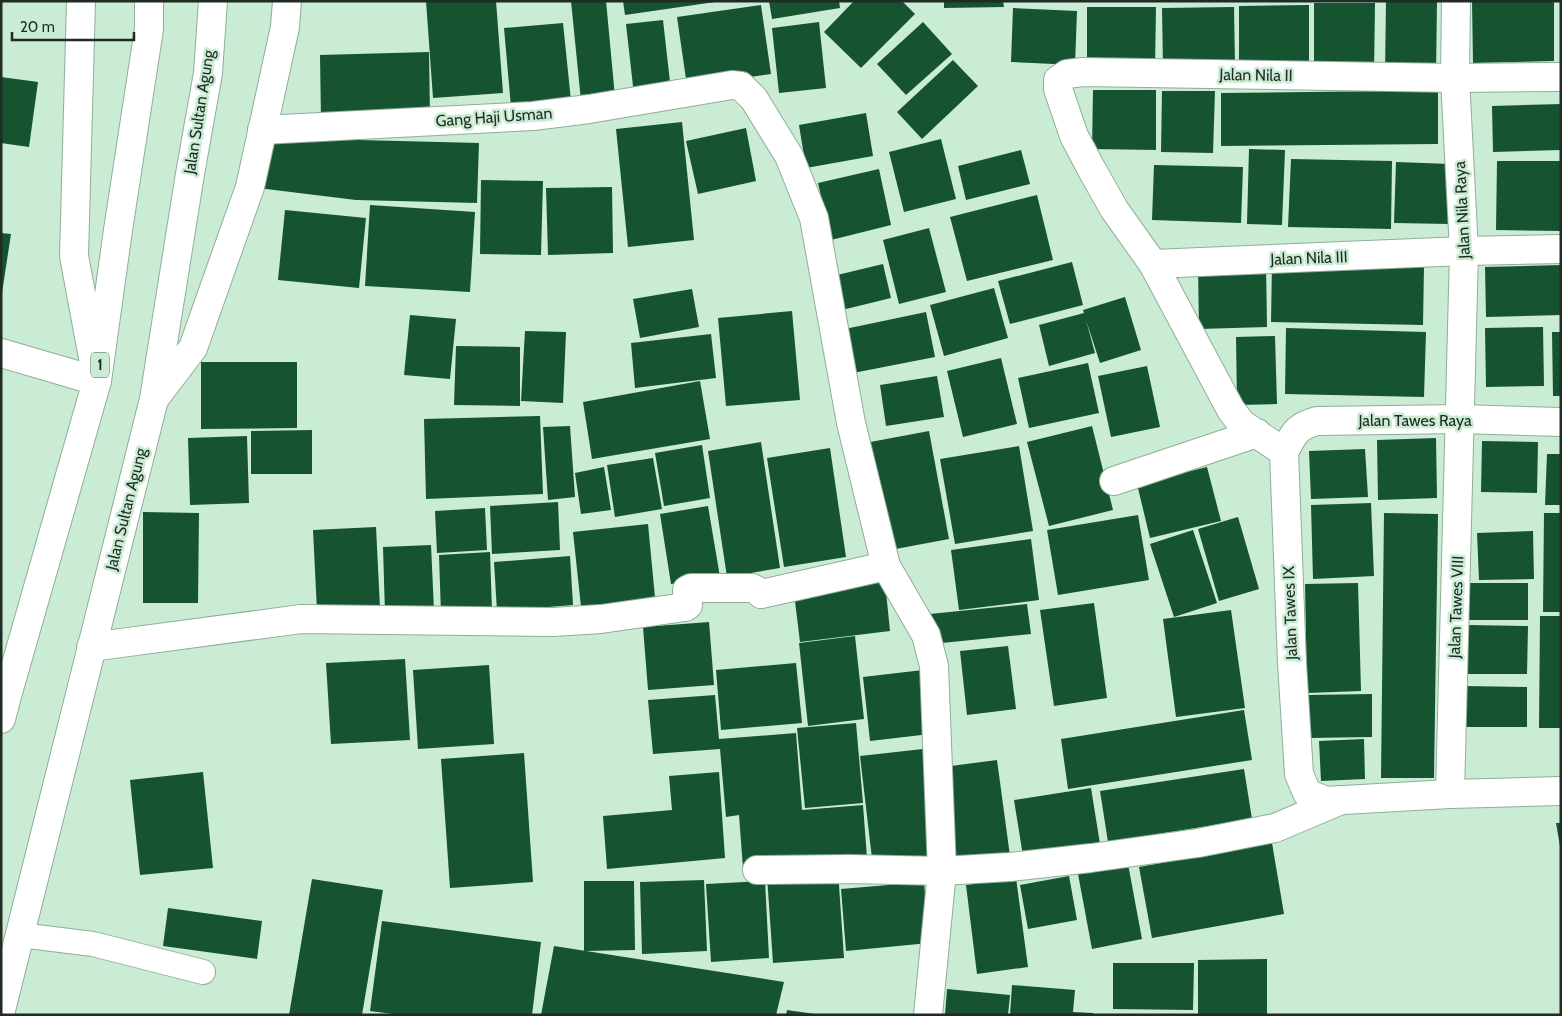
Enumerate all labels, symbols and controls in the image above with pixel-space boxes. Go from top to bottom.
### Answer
scale bar [12,10,135,42]
text: 20 m [20,18,55,36]
street label: Jalan Sultan Agung [180,48,218,176]
street label: Jalan Nila II [1218,65,1293,85]
street label: Gang Haji Usman [435,103,553,131]
street label: Jalan Nila Raya [1450,160,1474,260]
street label: Jalan Nila III [1269,247,1348,269]
road number: 1 [91,352,109,378]
street label: Jalan Tawes Raya [1357,411,1472,430]
street label: Jalan Sultan Agung [101,445,151,573]
street label: Jalan Tawes VIII [1445,555,1467,660]
street label: Jalan Tawes IX [1279,565,1301,661]

